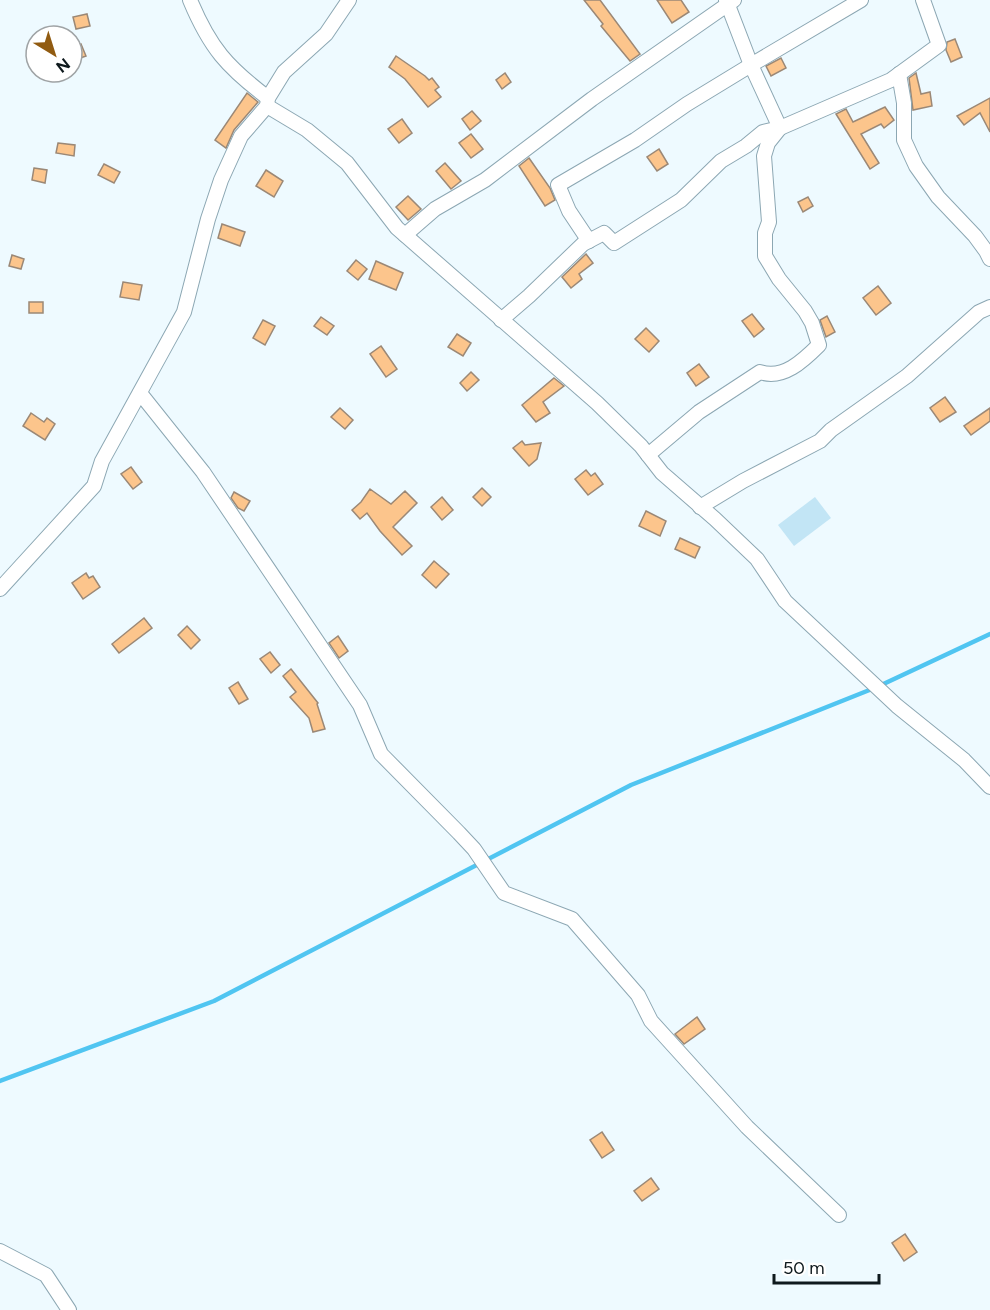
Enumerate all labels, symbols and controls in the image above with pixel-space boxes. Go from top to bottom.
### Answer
north arrow [24,24,84,84]
text: N [52,54,74,77]
scale bar [774,1247,879,1285]
text: 50 m [783,1257,825,1279]

